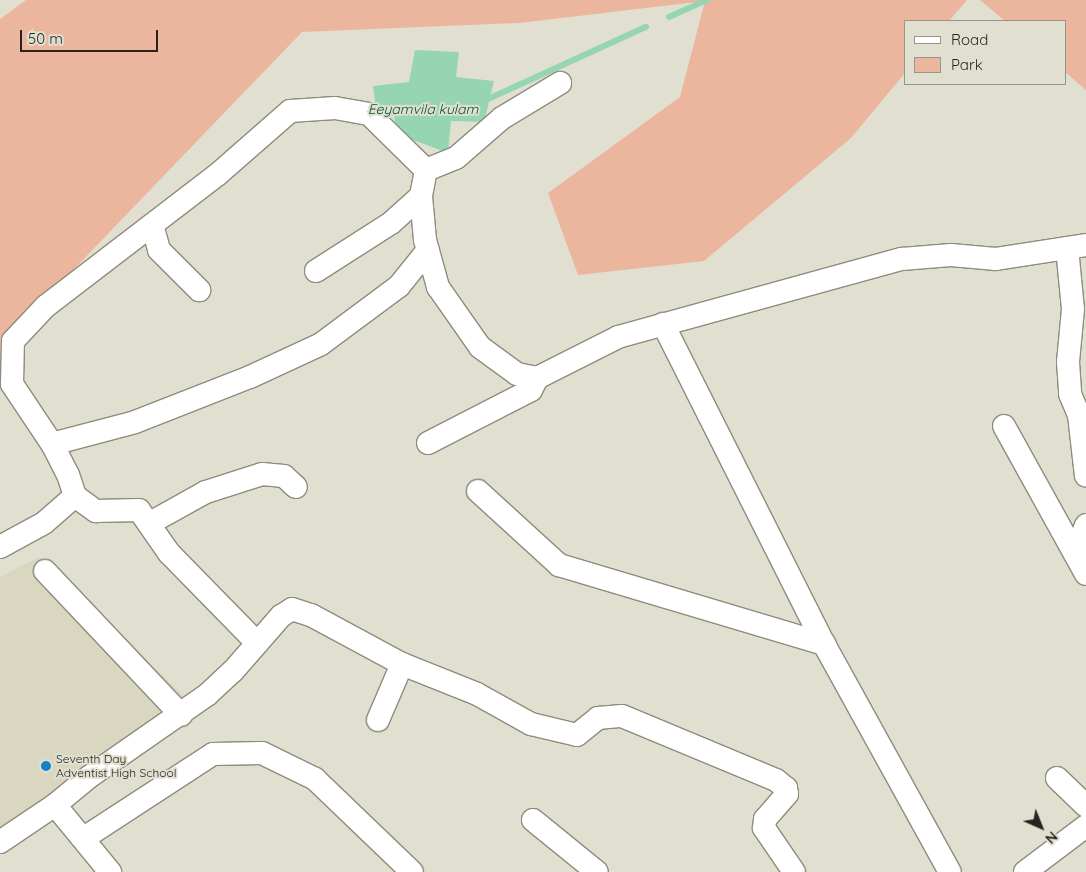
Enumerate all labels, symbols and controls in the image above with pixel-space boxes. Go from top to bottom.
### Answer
scale bar [22,20,160,52]
legend [904,20,1066,85]
text: 50 m [28,29,63,48]
text: Road [951,30,988,49]
text: Park [951,55,983,74]
water label: Eeyamvila kulam [368,101,478,117]
place label: Seventh Day Adventist High School [56,752,176,780]
marker: Seventh Day Adventist High School [40,760,52,772]
north arrow [1016,802,1066,852]
text: N [1041,828,1061,848]

